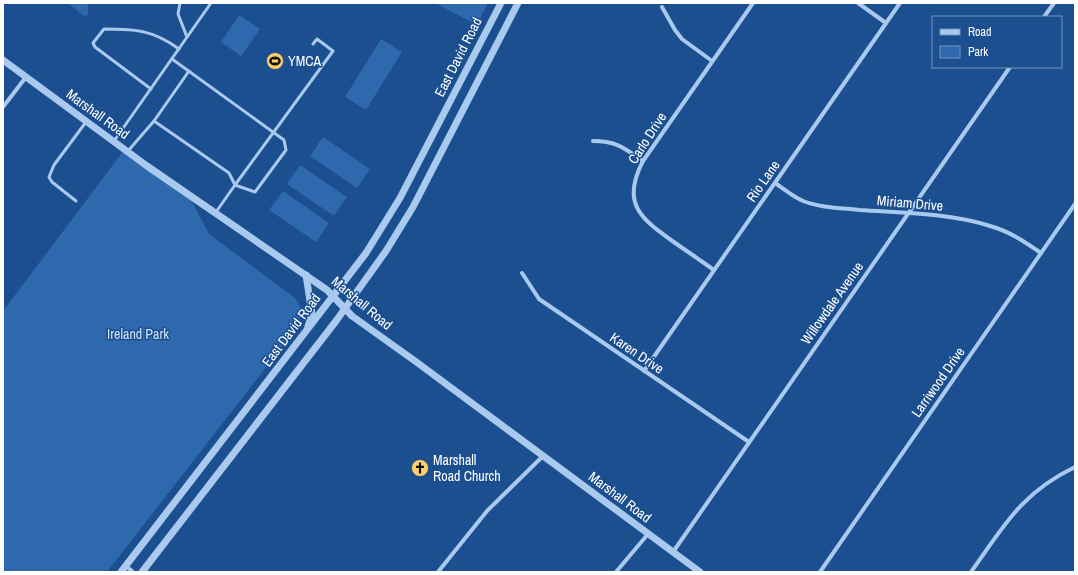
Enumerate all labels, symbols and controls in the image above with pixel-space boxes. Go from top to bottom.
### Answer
street label: East David Road [430,14,486,100]
legend [932,16,1062,68]
text: Road [968,24,992,40]
text: Park [968,44,988,60]
sports icon: YMCA [265,51,285,71]
place label: YMCA [288,52,322,70]
street label: Marshall Road [63,85,133,143]
street label: Carlo Drive [624,109,670,167]
street label: Rio Lane [742,157,784,205]
street label: Miriam Drive [876,191,944,215]
street label: Willowdale Avenue [797,258,867,348]
street label: Marshall Road [328,272,396,334]
street label: East David Road [258,290,324,370]
park label: Ireland Park [107,325,169,343]
street label: Karen Drive [607,328,667,378]
street label: Larriwood Drive [907,343,969,421]
place label: Marshall Road Church [433,451,501,485]
church icon: Marshall Road Church [410,458,430,478]
street label: Marshall Road [585,468,655,526]

